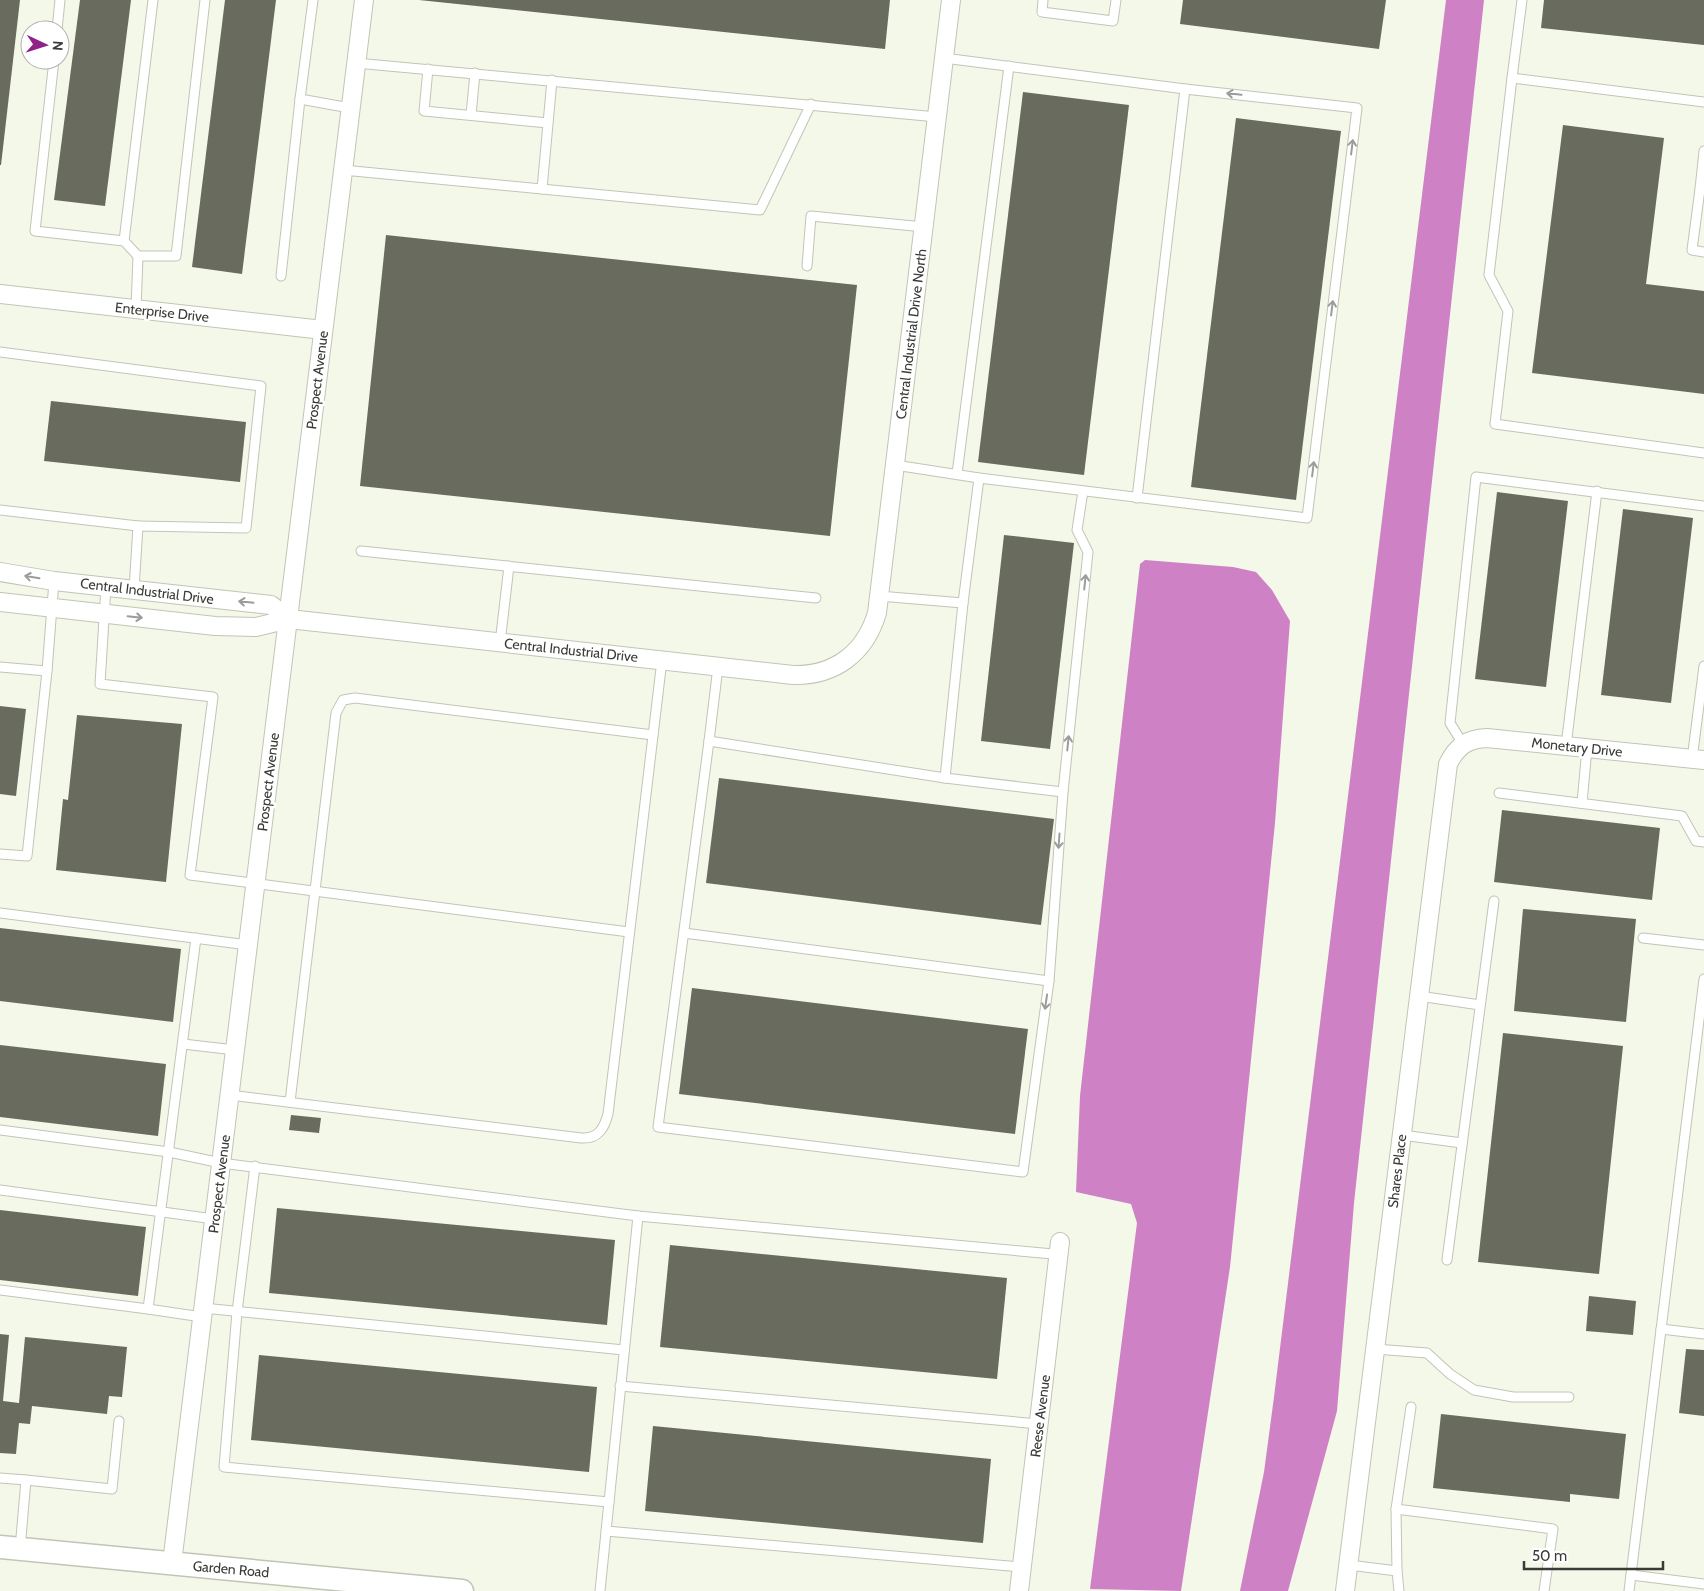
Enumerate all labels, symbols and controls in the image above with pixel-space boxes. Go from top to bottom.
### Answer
north arrow [20,20,70,70]
text: N [49,40,67,51]
one-way arrow [1226,89,1242,99]
one-way arrow [1347,139,1357,155]
street label: Central Industrial Drive North [892,248,930,420]
street label: Enterprise Drive [114,298,210,326]
one-way arrow [1327,300,1337,316]
street label: Prospect Avenue [302,330,332,430]
one-way arrow [1308,462,1318,478]
one-way arrow [24,572,40,582]
street label: Central Industrial Drive [79,574,215,608]
one-way arrow [1080,574,1090,590]
one-way arrow [238,597,254,607]
one-way arrow [127,612,143,622]
street label: Central Industrial Drive [503,634,639,666]
street label: Prospect Avenue [253,732,283,832]
street label: Monetary Drive [1531,733,1623,761]
one-way arrow [1063,736,1073,752]
one-way arrow [1054,832,1064,848]
one-way arrow [1041,994,1051,1010]
street label: Shares Place [1384,1133,1410,1209]
street label: Prospect Avenue [204,1134,234,1234]
street label: Reese Avenue [1026,1374,1054,1458]
scale bar [1524,1538,1663,1570]
text: 50 m [1532,1547,1567,1565]
street label: Garden Road [192,1557,270,1581]

